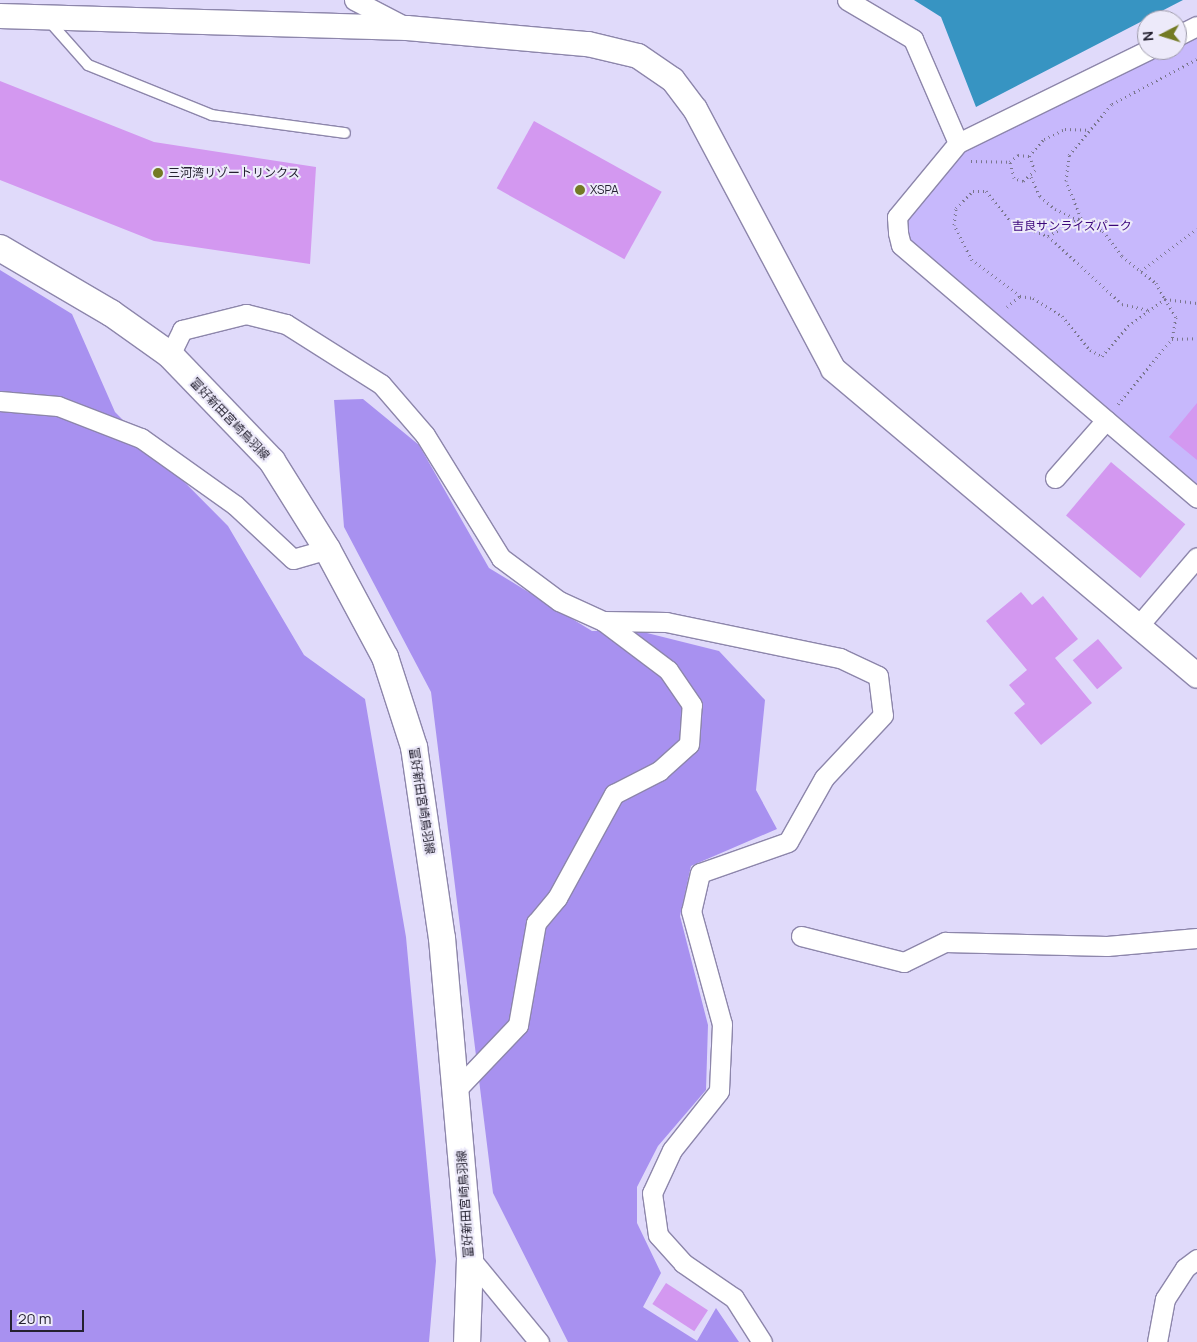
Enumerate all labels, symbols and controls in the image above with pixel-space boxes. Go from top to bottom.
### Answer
north arrow [1137,10,1187,60]
text: N [1138,30,1157,42]
place label: 三河湾リゾートリンクス [168,166,300,180]
marker: 三河湾リゾートリンクス [152,167,164,179]
place label: XSPA [590,183,619,197]
marker: XSPA [574,184,586,196]
park label: 吉良サンライズパーク [1012,219,1132,233]
street label: 富好新田宮崎鳥羽線 [187,375,273,463]
street label: 富好新田宮崎鳥羽線 [406,747,438,855]
street label: 富好新田宮崎鳥羽線 [454,1150,476,1258]
scale bar [12,1300,86,1332]
text: 20 m [18,1308,51,1329]

